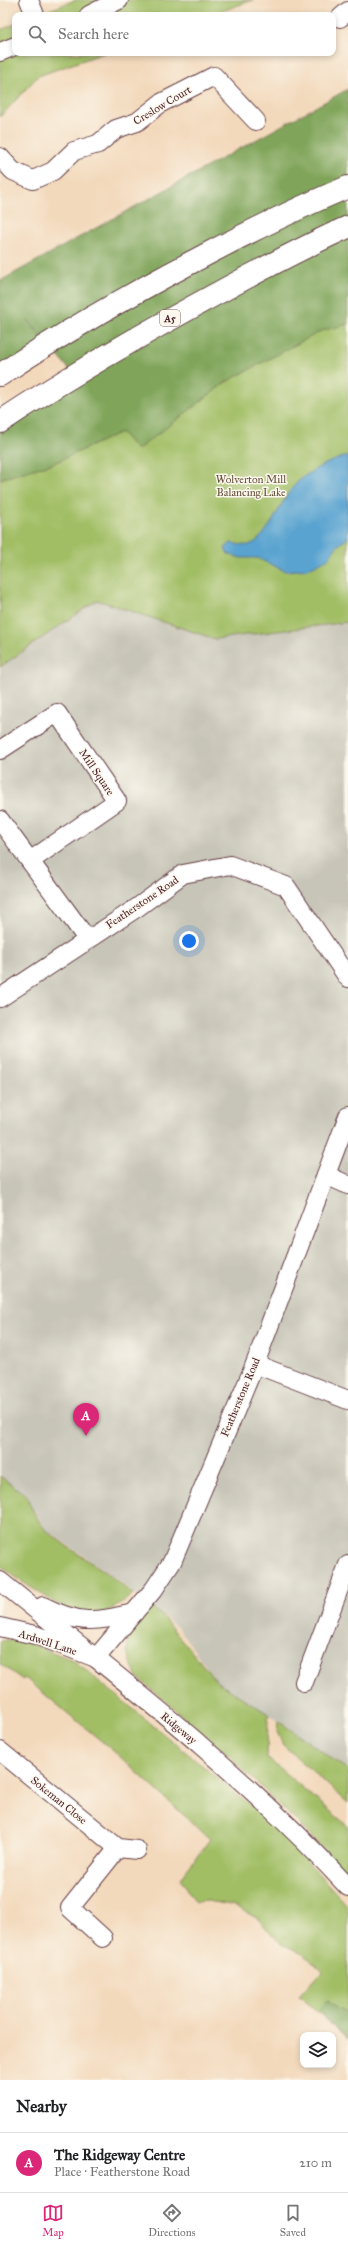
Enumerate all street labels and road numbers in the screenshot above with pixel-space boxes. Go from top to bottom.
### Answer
street label: Creslow Court [131,83,194,128]
road number: A5 [160,310,180,326]
street label: Mill Square [75,747,117,799]
street label: Featherstone Road [104,873,181,931]
street label: Featherstone Road [218,1355,263,1439]
street label: Ardwell Lane [16,1627,79,1658]
street label: Ridgeway [158,1710,200,1748]
street label: Sokeman Close [28,1774,90,1827]

